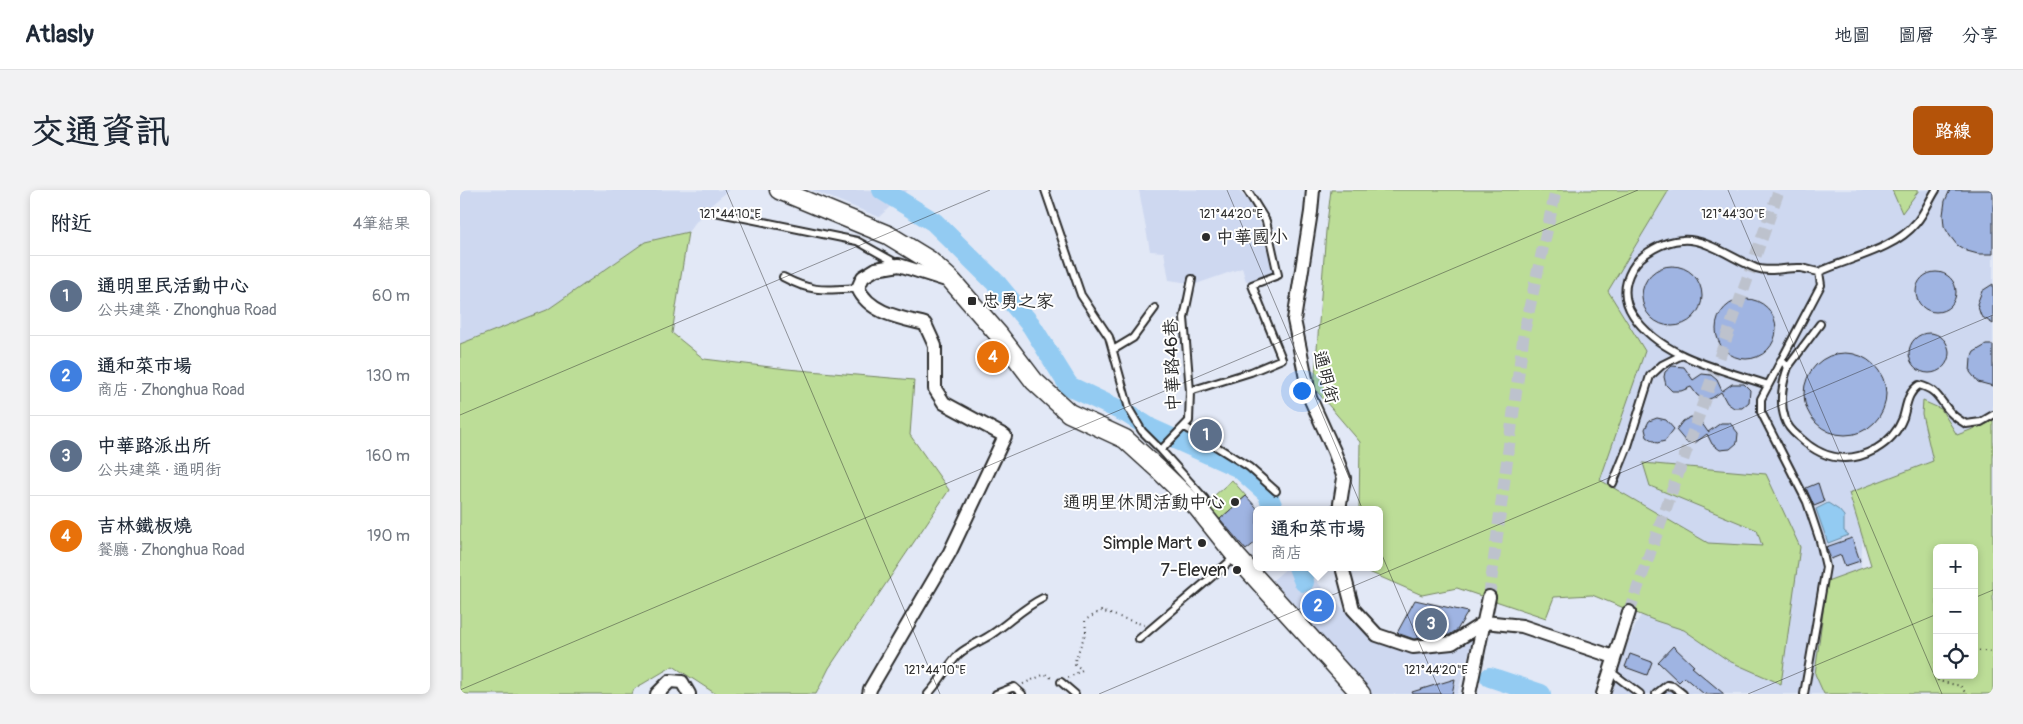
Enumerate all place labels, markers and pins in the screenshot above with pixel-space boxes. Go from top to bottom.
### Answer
place label: 中華國小 [1216,226,1288,249]
marker: 中華國小 [1200,231,1212,243]
place label: 忠勇之家 [982,290,1054,313]
marker: 忠勇之家 [966,295,978,307]
pin: 4 [977,338,1009,376]
pin: 1 [1190,416,1222,454]
place label: 通明里休閒活動中心 [1063,491,1225,514]
marker: 通明里休閒活動中心 [1229,496,1241,508]
place label: Simple Mart [1102,532,1193,555]
marker: Simple Mart [1196,537,1208,549]
place label: 7-Eleven [1160,559,1227,582]
marker: 7-Eleven [1231,564,1243,576]
pin: 2 [1302,587,1334,625]
pin: 3 [1415,605,1447,643]

